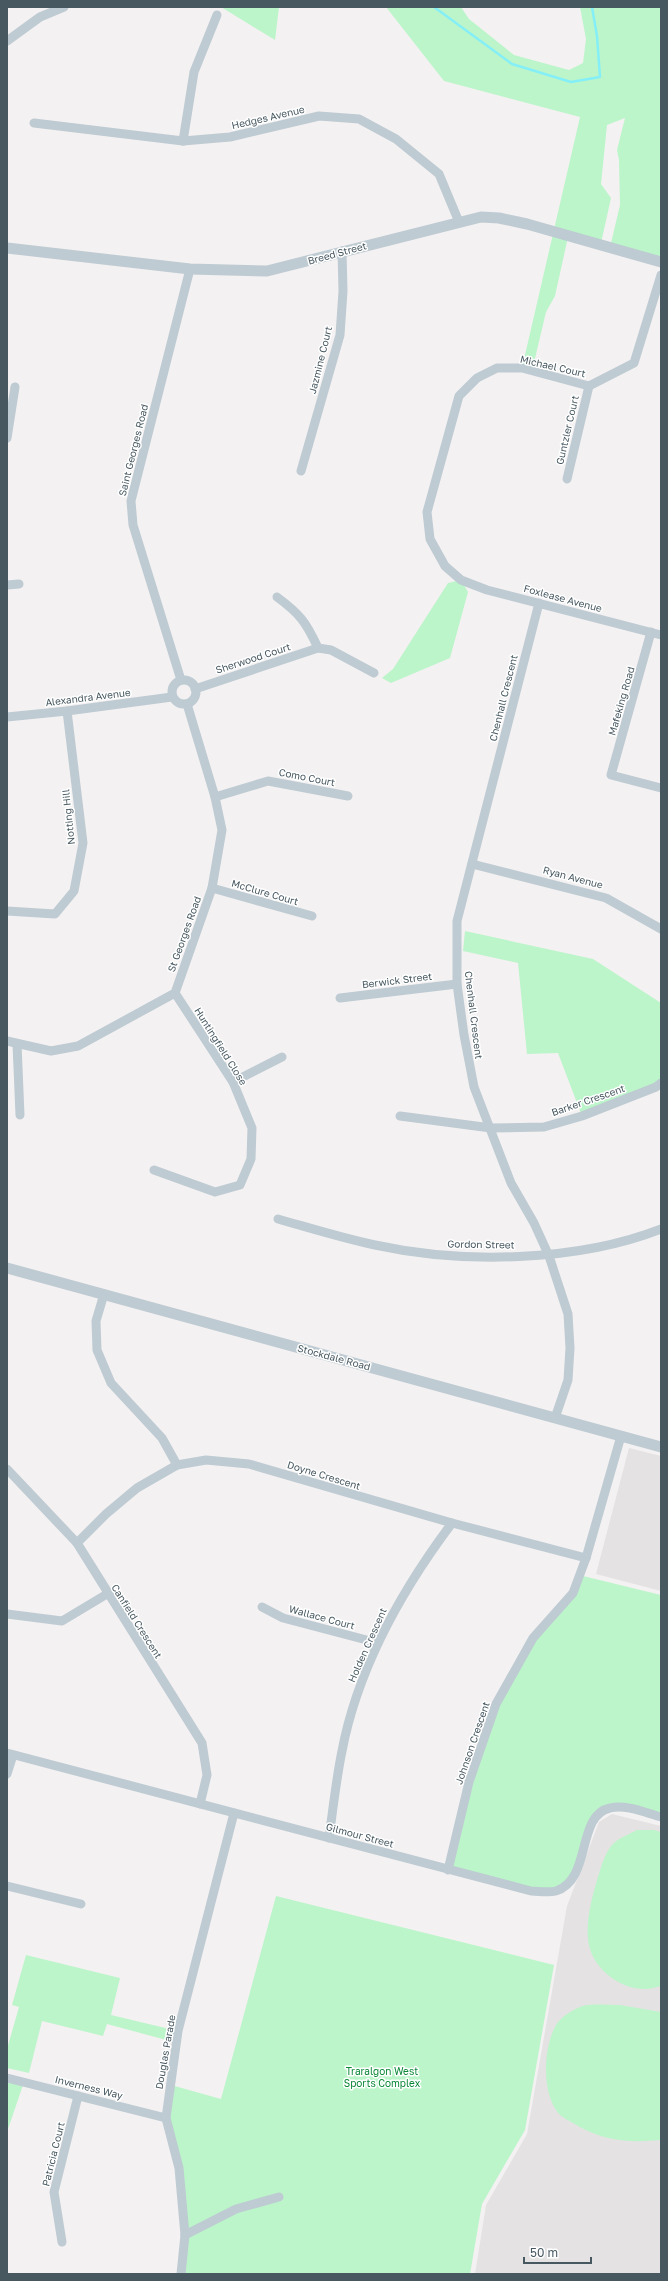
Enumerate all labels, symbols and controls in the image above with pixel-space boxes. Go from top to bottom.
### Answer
street label: Hedges Avenue [230,103,306,131]
street label: Breed Street [306,239,368,267]
street label: Jazmine Court [306,325,334,395]
street label: Michael Court [519,353,587,379]
street label: Guntzler Court [553,394,581,466]
street label: Saint Georges Road [116,403,150,497]
street label: Foxlease Avenue [523,582,604,614]
street label: Sherwood Court [214,640,292,676]
street label: Chenhall Crescent [486,654,520,742]
street label: Mafeking Road [605,665,637,737]
street label: Alexandra Avenue [45,686,132,708]
street label: Como Court [278,766,336,788]
street label: Notting Hill [59,789,77,845]
street label: Ryan Avenue [542,863,605,891]
street label: McClure Court [230,877,300,907]
street label: St Georges Road [165,895,203,973]
street label: Berwick Street [361,970,433,990]
street label: Chenhall Crescent [463,970,485,1060]
street label: Huntingfield Close [192,1005,250,1087]
street label: Barker Crescent [550,1082,626,1118]
street label: Gordon Street [447,1237,515,1251]
street label: Stockdale Road [296,1342,372,1372]
street label: Doyne Crescent [286,1458,362,1492]
street label: Canfield Crescent [109,1582,165,1660]
street label: Wallace Court [288,1602,356,1632]
street label: Holden Crescent [345,1606,389,1684]
street label: Johnson Crescent [452,1700,492,1786]
street label: Gilmour Street [325,1820,395,1850]
street label: Douglas Parade [153,2014,177,2090]
park label: Traralgon West Sports Complex [344,2065,421,2089]
street label: Inverness Way [54,2073,125,2101]
street label: Patricia Court [39,2121,67,2187]
scale bar [524,2239,591,2265]
text: 50 m [530,2245,558,2260]

